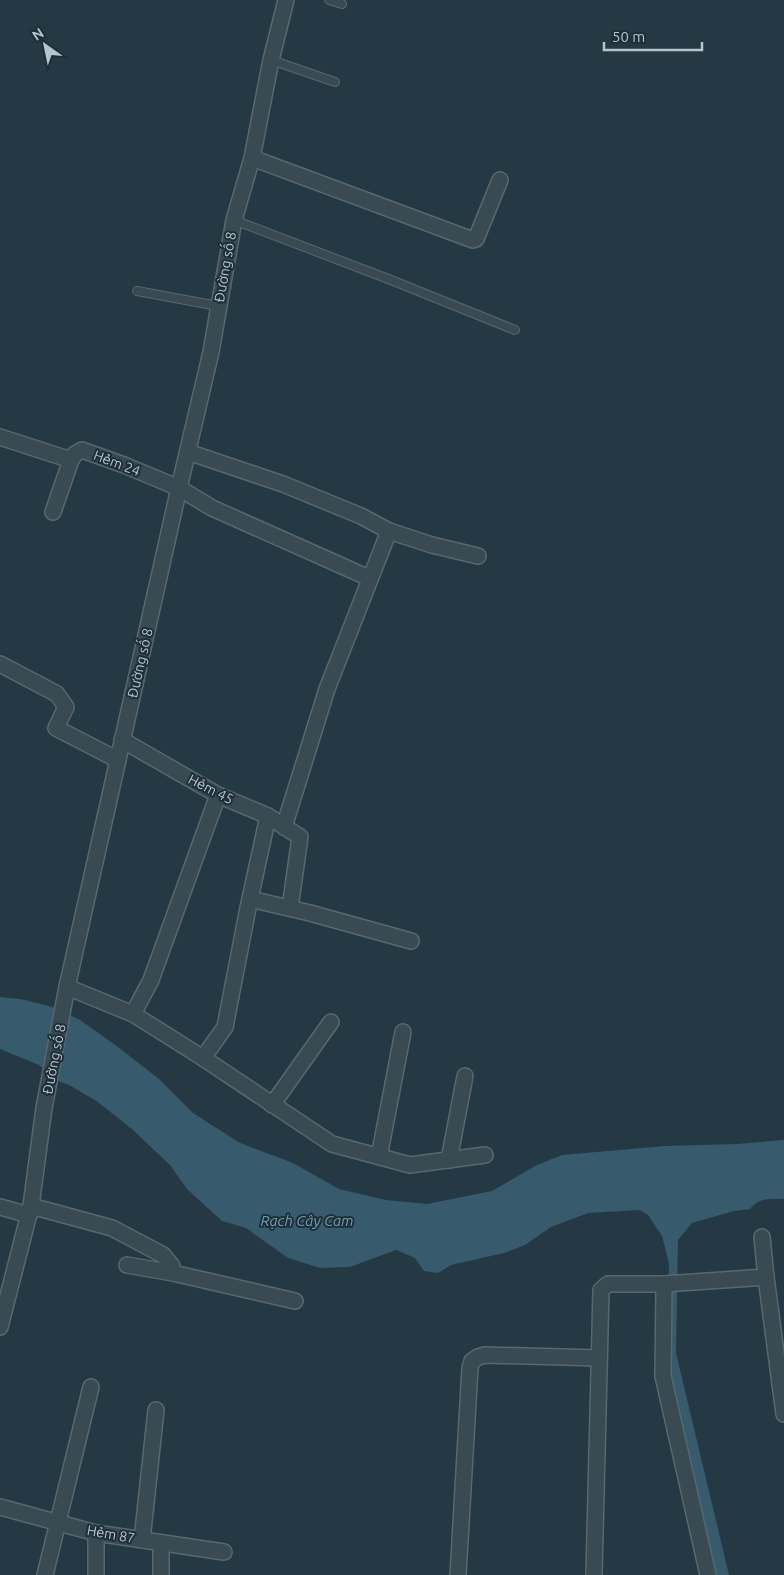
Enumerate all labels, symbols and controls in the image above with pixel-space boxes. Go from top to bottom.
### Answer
north arrow [20,20,70,70]
scale bar [604,20,702,52]
text: N [29,25,47,44]
text: 50 m [612,28,645,45]
street label: Đường số 8 [209,230,239,303]
street label: Hẻm 24 [91,447,143,479]
street label: Đường số 8 [122,626,156,699]
street label: Hẻm 45 [186,771,236,807]
street label: Đường số 8 [37,1022,69,1095]
water label: Rạch Cây Cam [260,1212,354,1229]
street label: Hẻm 87 [86,1522,136,1546]

